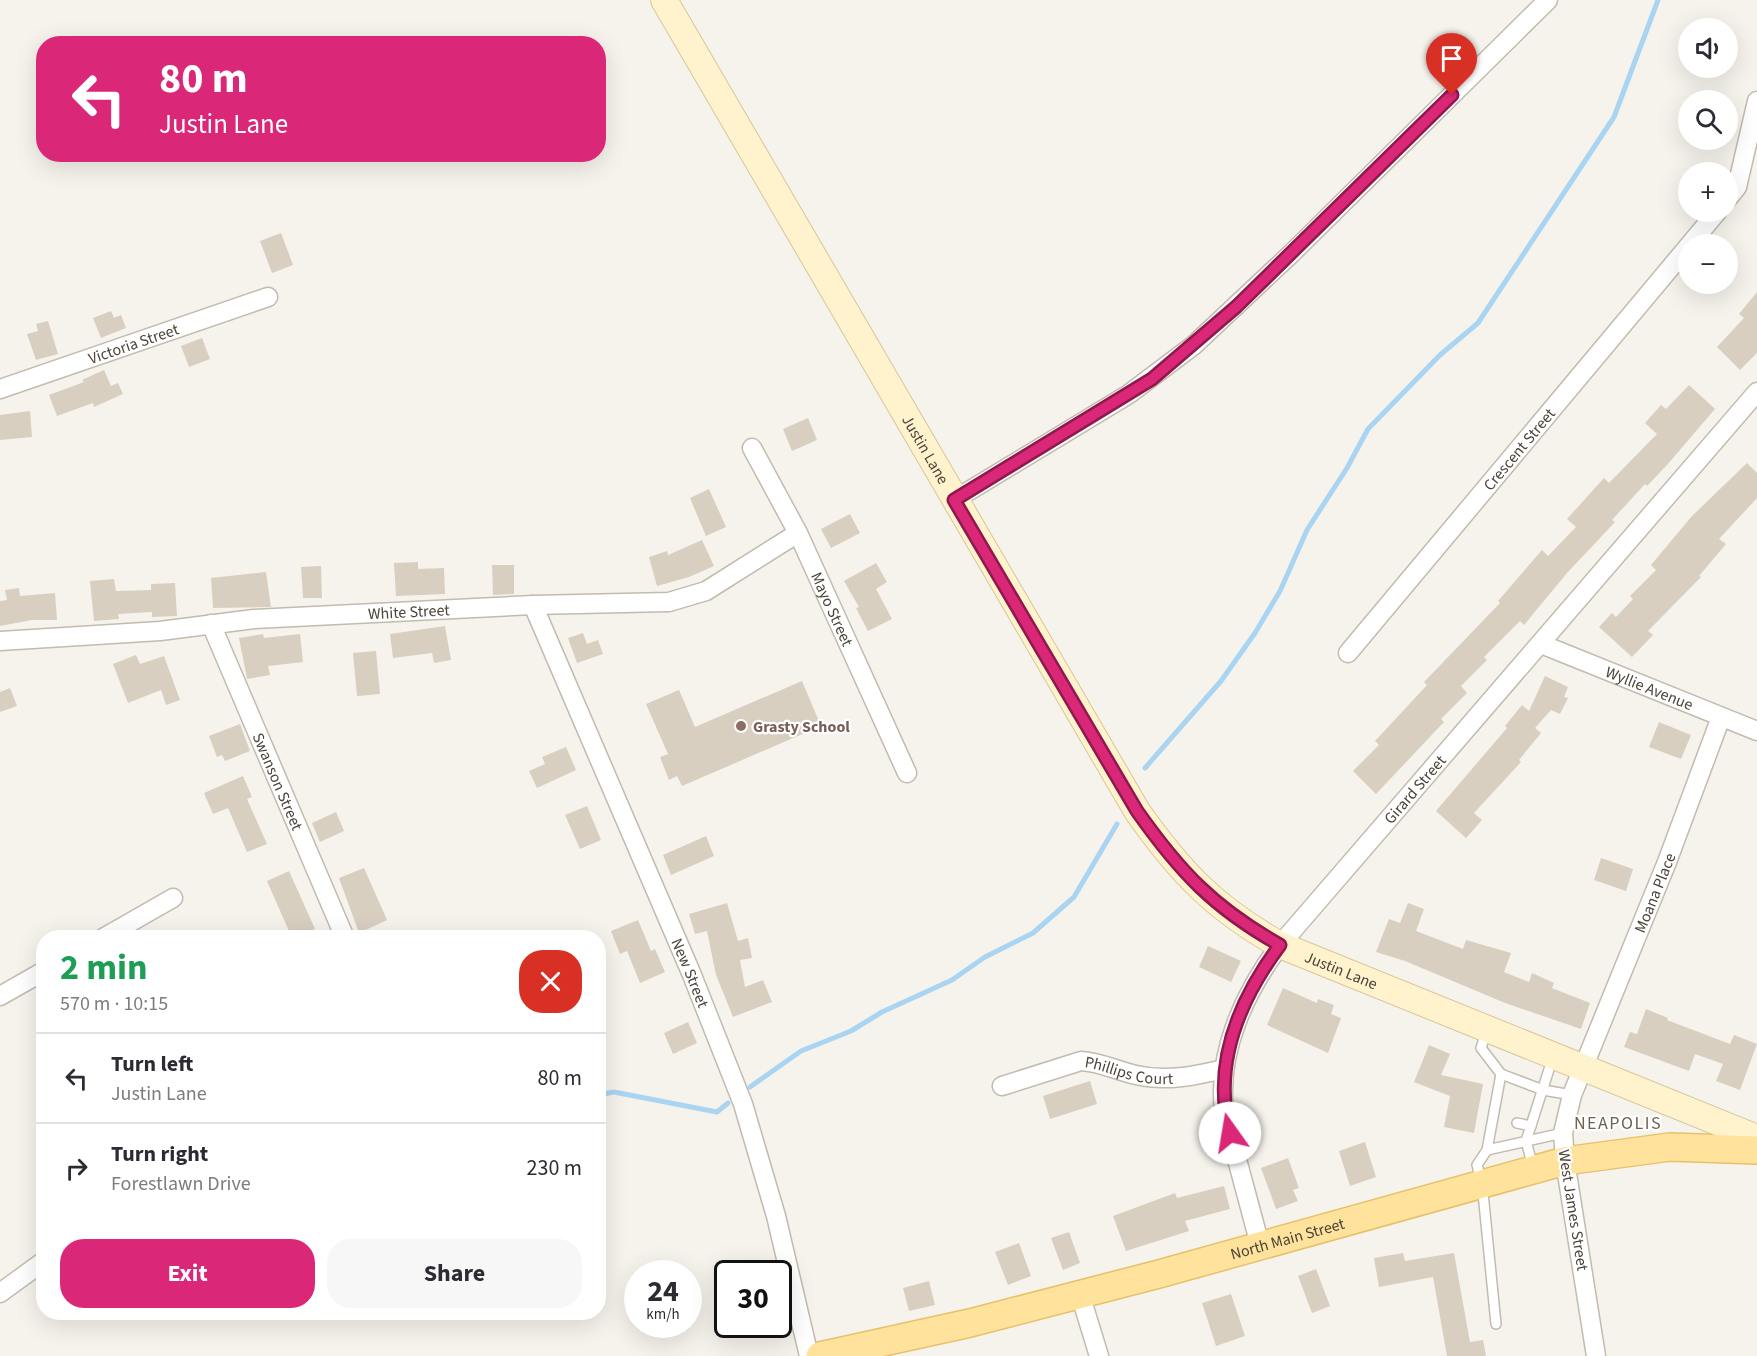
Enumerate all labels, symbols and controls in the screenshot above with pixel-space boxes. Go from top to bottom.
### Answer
map controls [1678,18,1738,294]
button: sound [1678,18,1738,78]
pin [1426,33,1477,95]
icon: arrive [1435,42,1468,75]
text: 80 m [159,49,248,109]
icon: left [60,60,138,138]
button: search [1678,90,1738,150]
text: Justin Lane [159,105,288,144]
button: + [1678,162,1738,222]
button: − [1678,234,1738,294]
street label: Victoria Street [86,318,182,370]
street label: Crescent Street [1478,403,1561,496]
street label: Justin Lane [896,411,954,488]
street label: Mayo Street [805,569,858,650]
street label: White Street [367,599,451,625]
street label: Wyllie Avenue [1602,661,1696,716]
place label: Grasty School [753,716,850,738]
marker: Grasty School [734,719,748,733]
street label: Swanson Street [247,729,308,834]
street label: Girard Street [1379,750,1452,829]
street label: Moana Place [1629,850,1681,936]
street label: New Street [665,935,714,1011]
text: 2 min [60,942,148,993]
street label: Justin Lane [1301,946,1381,995]
button: close [519,950,582,1013]
text: 570 m · 10:15 [60,990,168,1018]
text: Turn left [111,1048,193,1080]
street label: Phillips Court [1083,1051,1174,1090]
icon: left [60,1062,93,1095]
text: 80 m [537,1062,582,1094]
text: Justin Lane [111,1080,207,1108]
position arrow [1198,1101,1262,1165]
district label: NEAPOLIS [1574,1111,1662,1136]
text: Turn right [111,1138,208,1170]
street label: West James Street [1553,1148,1594,1273]
icon: right [60,1152,93,1185]
text: 230 m [527,1152,582,1184]
text: Forestlawn Drive [111,1170,251,1198]
street label: North Main Street [1228,1213,1348,1266]
button: Exit [60,1239,315,1308]
button: Share [327,1239,582,1308]
speed limit sign: 30 [714,1260,792,1338]
text: 24 [647,1270,679,1313]
text: km/h [646,1304,680,1325]

